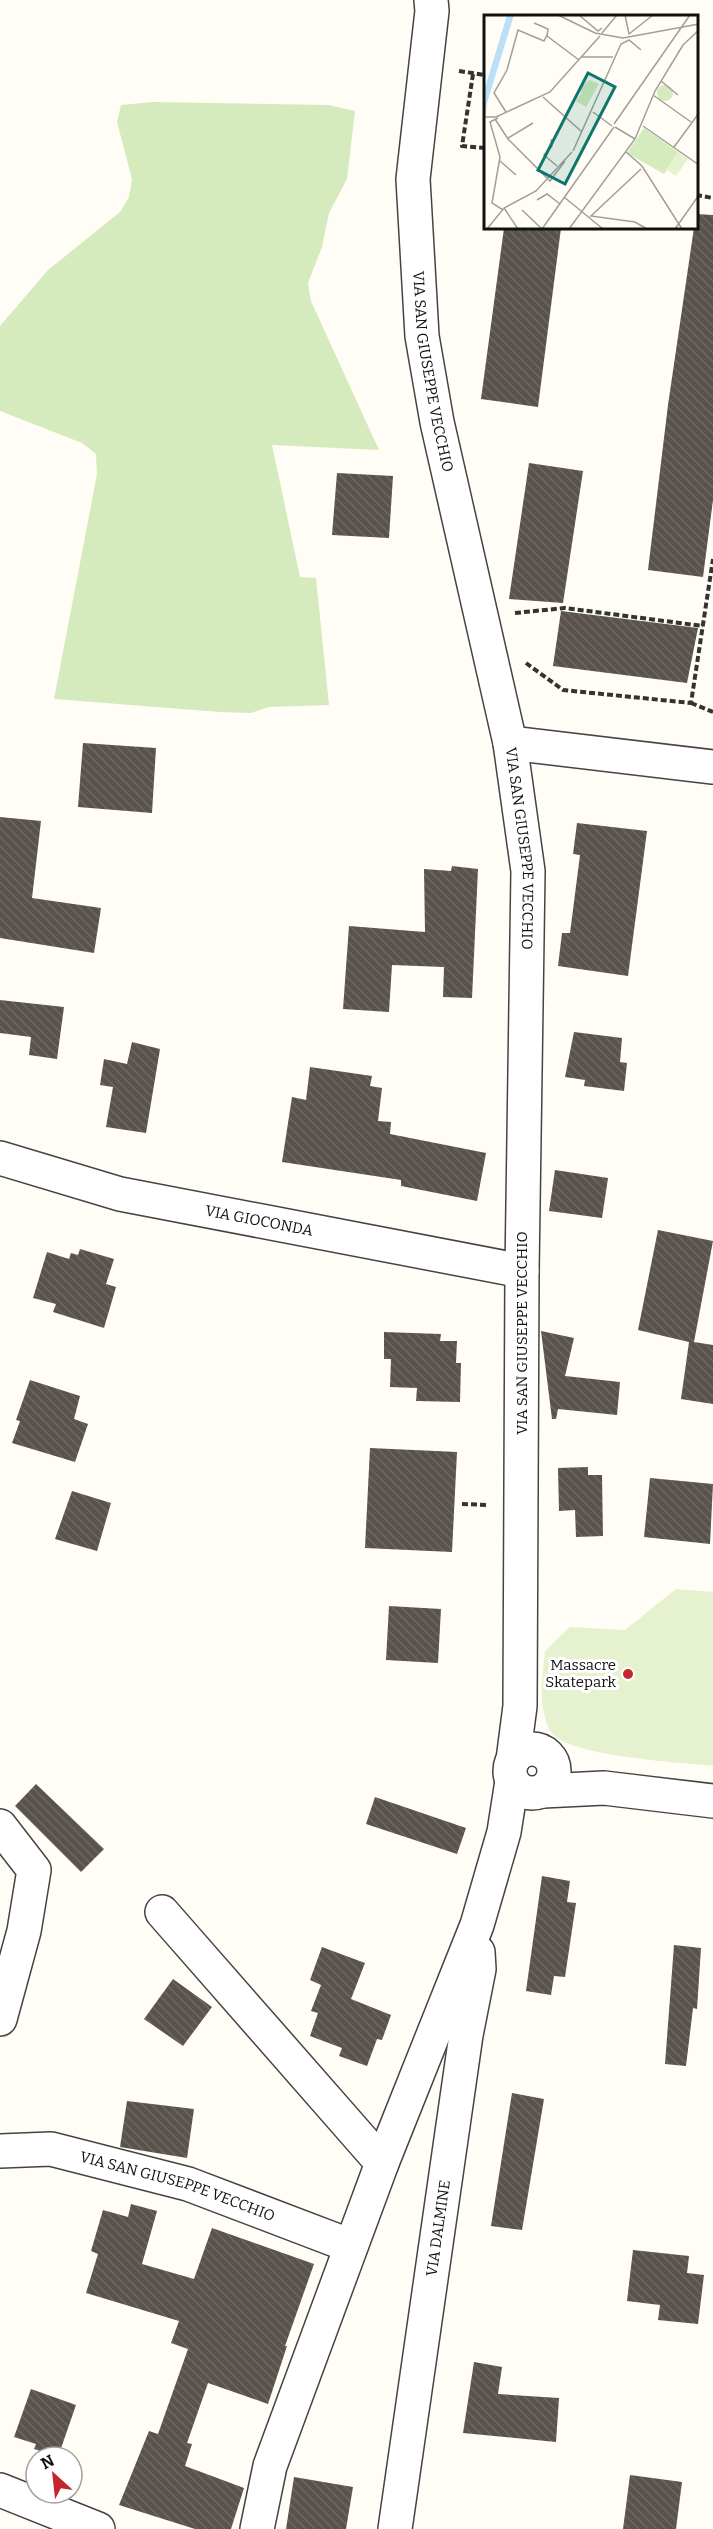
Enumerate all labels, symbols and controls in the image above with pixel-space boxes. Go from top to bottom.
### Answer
inset map [484,15,698,230]
street label: VIA SAN GIUSEPPE VECCHIO [409,270,457,474]
street label: VIA SAN GIUSEPPE VECCHIO [502,746,537,950]
street label: VIA GIOCONDA [204,1202,315,1240]
street label: VIA SAN GIUSEPPE VECCHIO [513,1231,531,1435]
place label: Massacre Skatepark [545,1656,616,1691]
marker: Massacre Skatepark [621,1667,635,1681]
street label: VIA SAN GIUSEPPE VECCHIO [78,2148,278,2225]
street label: VIA DALMINE [422,2179,454,2278]
north arrow [24,2445,84,2505]
text: N [38,2451,57,2473]

